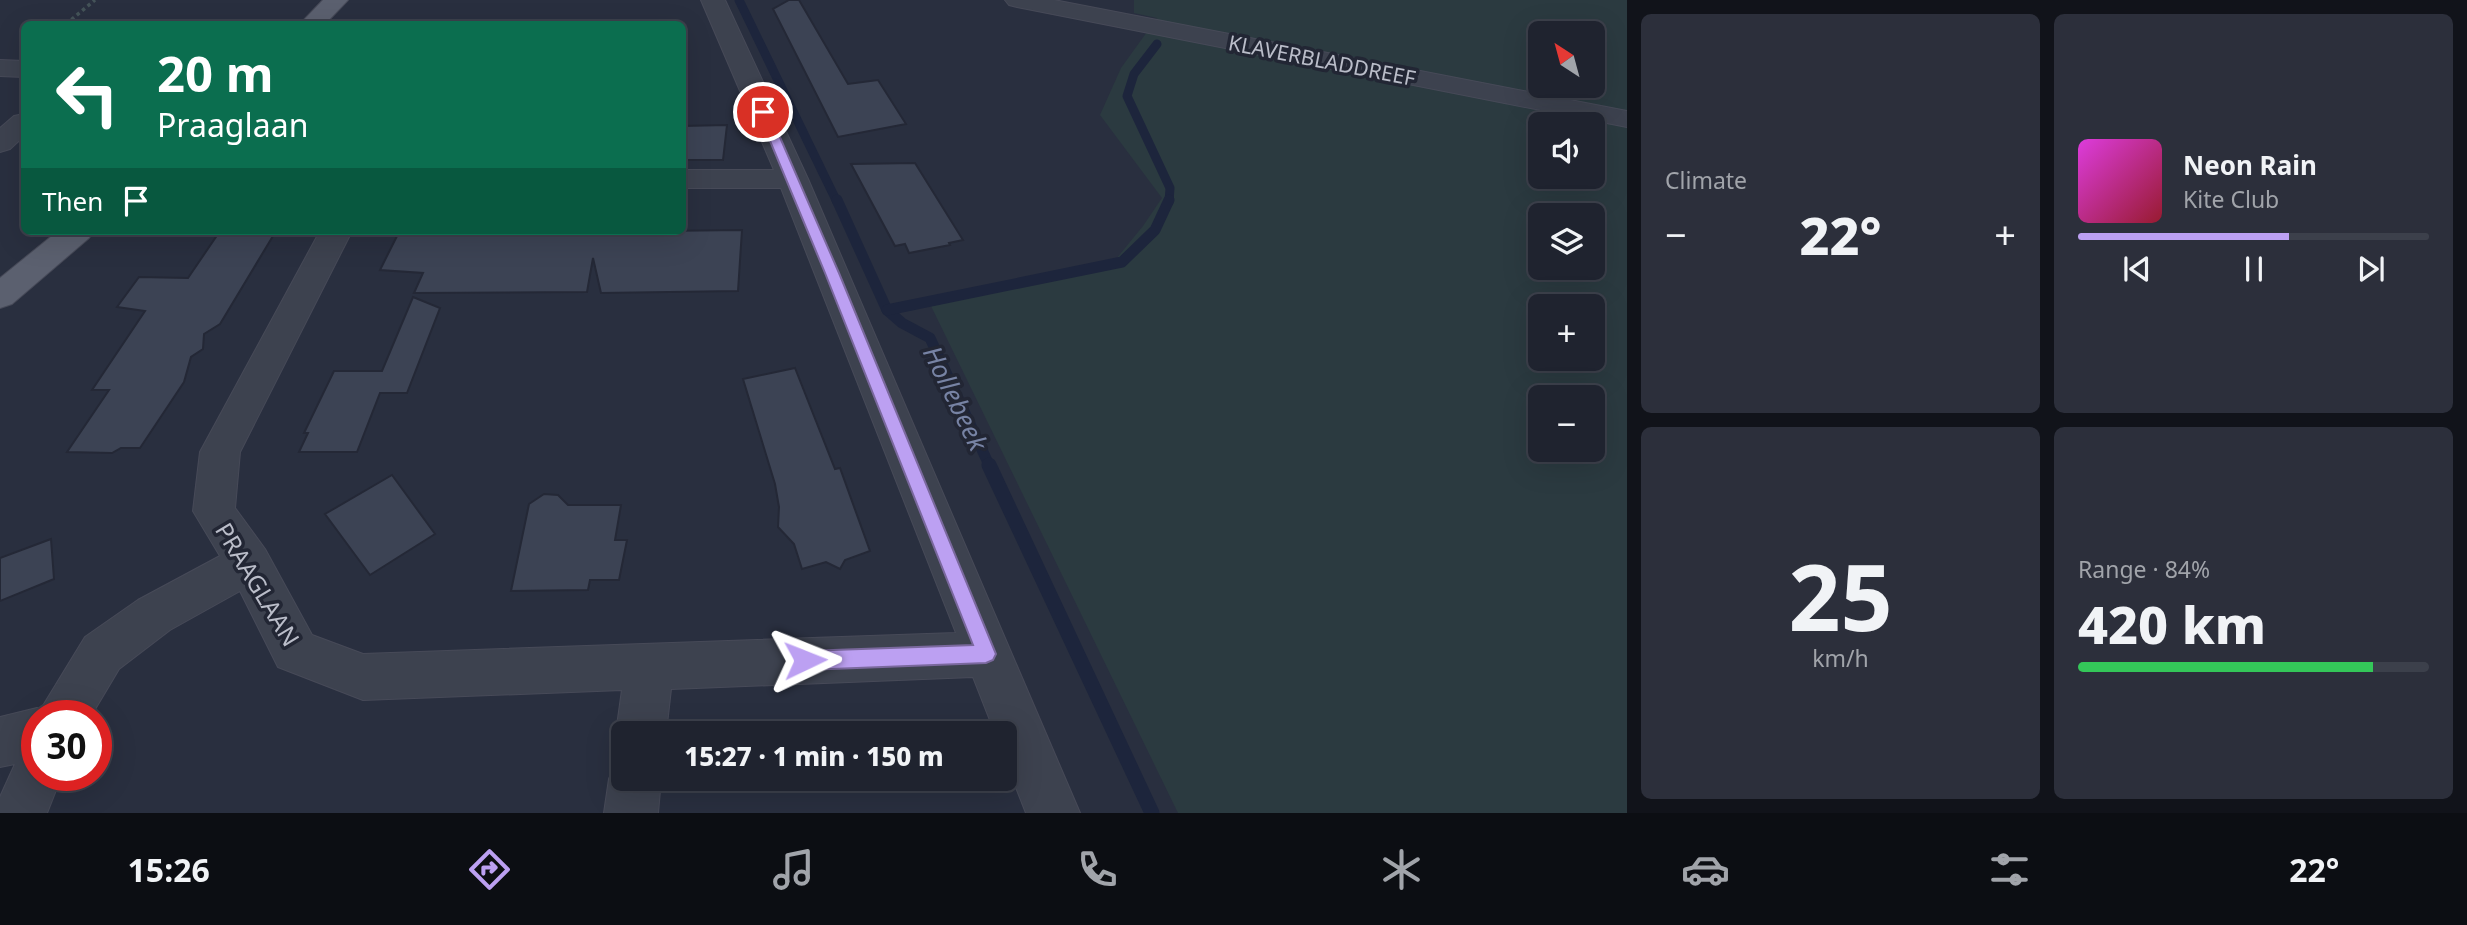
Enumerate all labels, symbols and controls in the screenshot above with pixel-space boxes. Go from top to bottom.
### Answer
north arrow [1528,21,1605,98]
map controls [1528,21,1605,462]
street label: KLAVERBLADDREEF [1226,28,1418,92]
text: 20 m [157,40,274,106]
icon: left [42,49,133,140]
pin [733,82,793,142]
icon: arrive [744,93,782,131]
text: Praaglaan [157,103,308,146]
button: sound [1528,112,1605,189]
text: Neon Rain [2183,147,2317,183]
text: Climate [1665,164,1747,196]
icon: arrive [117,182,155,220]
text: Then [42,183,103,219]
text: Kite Club [2183,183,2279,215]
text: 22° [1799,199,1882,270]
button: layers [1528,203,1605,280]
text: − [1665,208,1687,260]
text: + [1994,208,2016,260]
icon: previous [2118,250,2156,288]
icon: pause [2235,250,2273,288]
icon: next [2352,250,2390,288]
button: + [1528,294,1605,371]
water label: Hollebeek [915,340,997,457]
button: − [1528,385,1605,462]
street label: PRAAGLAAN [208,516,308,652]
text: 25 [1788,534,1893,658]
text: Range · 84% [2078,553,2210,585]
text: 420 km [2078,588,2266,659]
position arrow [768,623,842,697]
text: km/h [1812,642,1869,674]
speed limit sign: 30 [21,700,112,791]
text: 15:27 · 1 min · 150 m [684,738,944,774]
icon: directions [465,845,514,894]
icon: music [769,845,818,894]
icon: phone [1073,845,1122,894]
icon: climate [1377,845,1426,894]
icon: car [1681,845,1730,894]
icon: filters [1985,845,2034,894]
text: 15:26 [128,848,210,891]
text: 22° [2289,848,2339,891]

